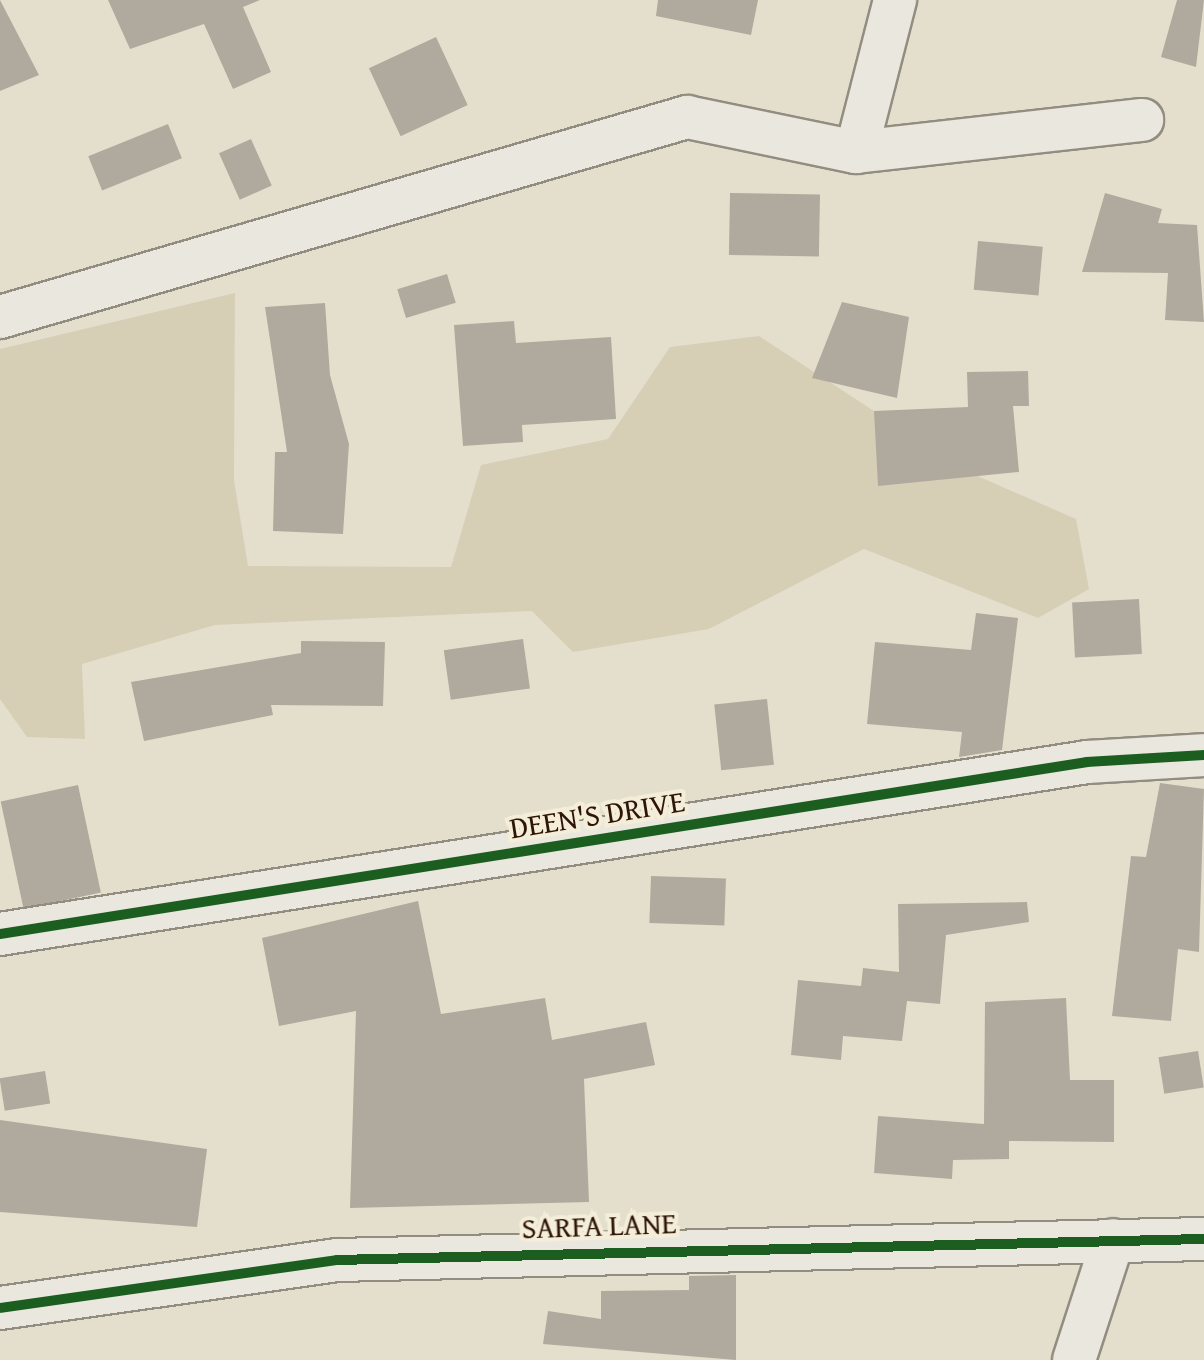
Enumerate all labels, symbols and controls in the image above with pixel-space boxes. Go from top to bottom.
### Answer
street label: DEEN'S DRIVE [507,782,687,846]
street label: SARFA LANE [521,1204,677,1246]

